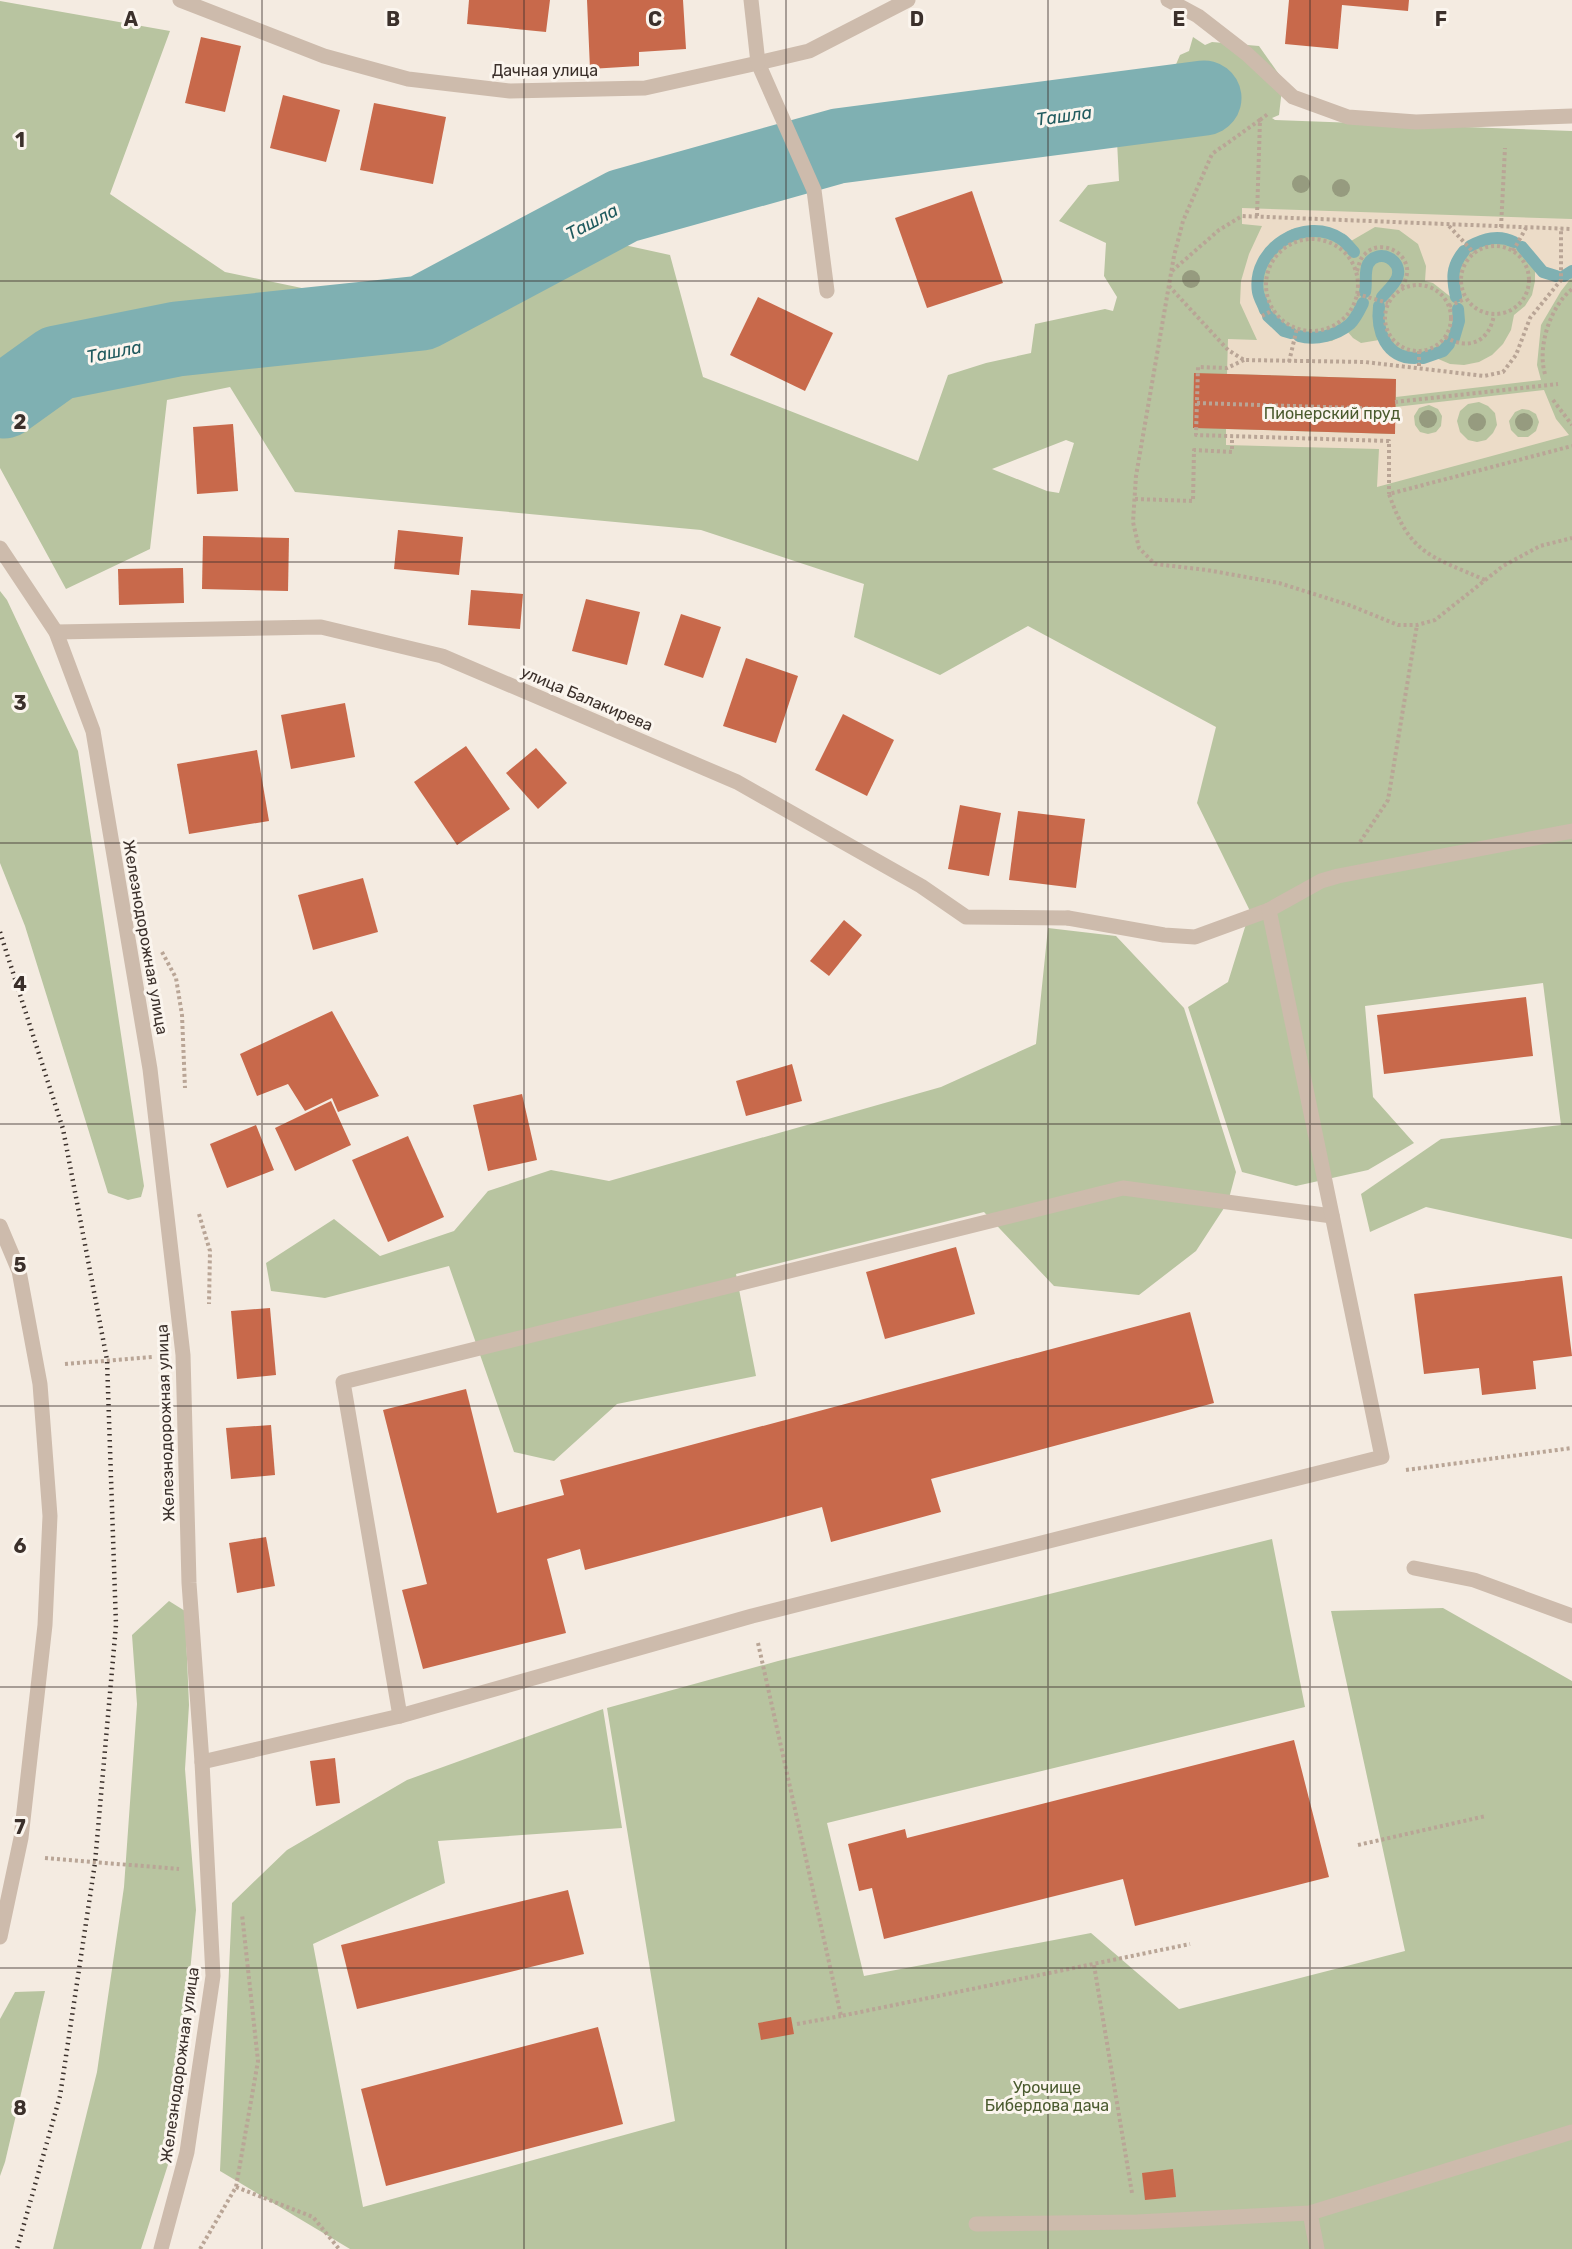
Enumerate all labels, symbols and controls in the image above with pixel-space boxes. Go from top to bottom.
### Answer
text: A [124,7,139,31]
text: B [386,7,400,31]
text: C [648,7,662,31]
text: D [910,7,924,31]
text: E [1173,7,1185,31]
text: F [1435,7,1447,31]
street label: Дачная улица [492,61,598,80]
water label: Ташла [1035,101,1094,131]
text: 1 [15,128,25,152]
water label: Ташла [562,199,622,245]
water label: Ташла [84,336,144,368]
park label: Пионерский пруд [1264,404,1401,423]
text: 2 [14,410,27,434]
street label: улица Балакирева [518,662,656,735]
text: 3 [13,691,27,715]
street label: Железнодорожная улица [119,838,172,1036]
text: 4 [13,972,27,996]
text: 5 [14,1253,27,1277]
street label: Железнодорожная улица [153,1324,178,1522]
text: 6 [13,1534,27,1558]
text: 7 [14,1815,26,1839]
street label: Железнодорожная улица [156,1966,203,2164]
park label: Урочище Бибердова дача [985,2078,1109,2115]
text: 8 [13,2096,27,2120]

